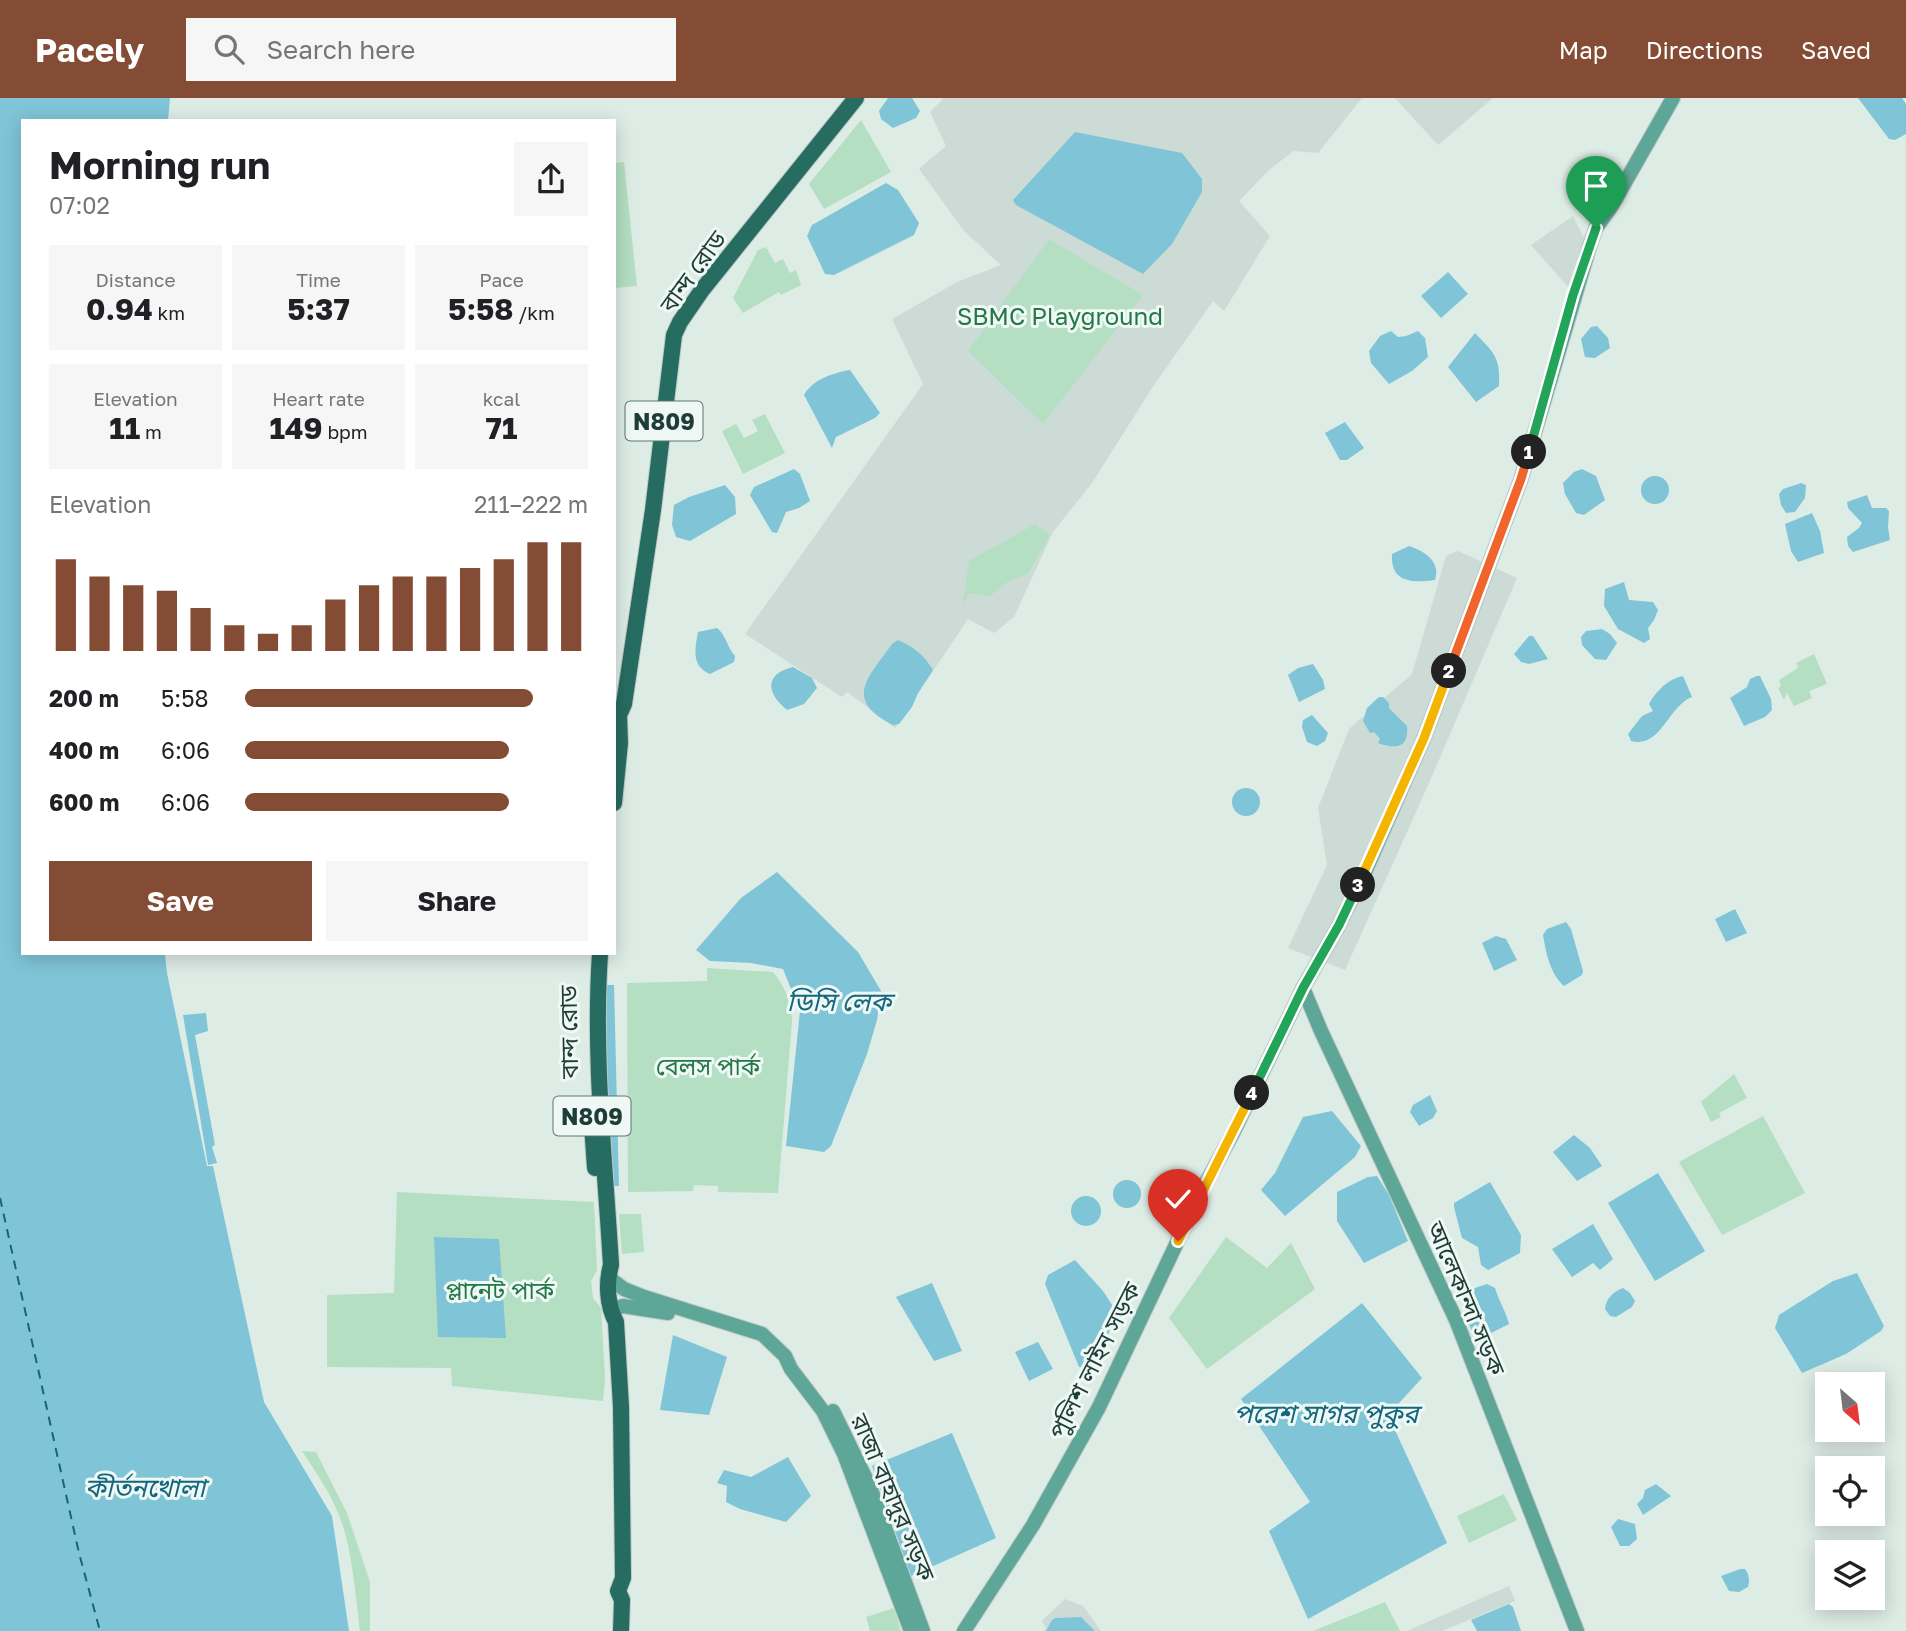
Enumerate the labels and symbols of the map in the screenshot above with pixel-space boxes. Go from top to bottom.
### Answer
pin [1566,156,1626,228]
street label: বান্দ রোড [652,224,732,318]
park label: SBMC Playground [957,301,1163,330]
road number: N809 [626,402,702,440]
pin: 1 [1512,434,1546,470]
pin: 2 [1432,654,1466,688]
pin: 3 [1340,868,1376,902]
street label: বান্দ রোড [553,984,583,1080]
water label: ডিসি লেক [787,986,896,1017]
park label: বেলস পার্ক [656,1051,761,1080]
pin: 4 [1234,1076,1270,1110]
road number: N809 [554,1096,630,1135]
pin [1148,1169,1208,1241]
street label: আলেকান্দা সড়ক [1421,1216,1513,1380]
park label: প্লানেট পার্ক [446,1275,555,1304]
street label: পুলিশ লাইন সড়ক [1042,1276,1147,1444]
north arrow [1815,1372,1885,1442]
water label: পরেশ সাগর পুকুর [1234,1398,1423,1429]
street label: রাজা বাহাদুর সড়ক [845,1408,942,1585]
water label: কীর্তনখোলা [85,1472,210,1503]

